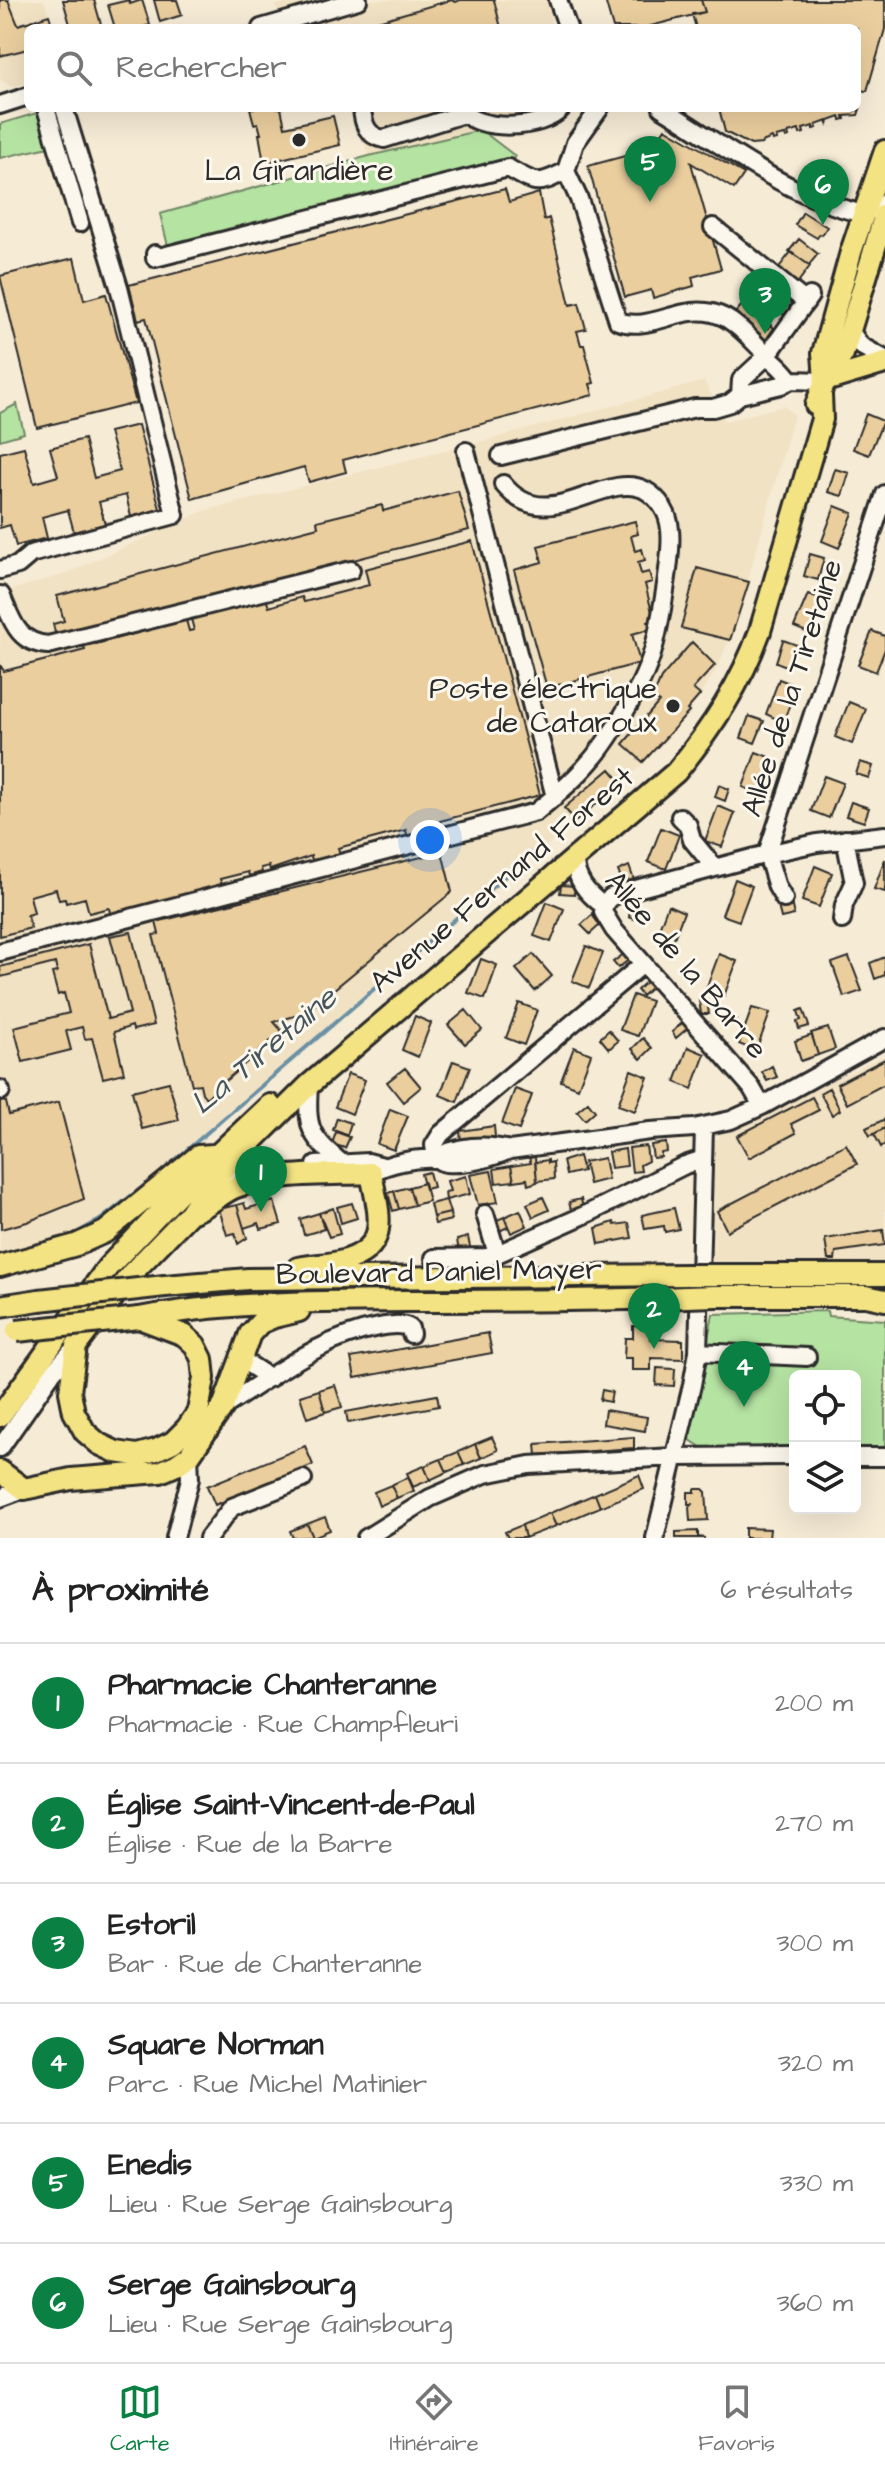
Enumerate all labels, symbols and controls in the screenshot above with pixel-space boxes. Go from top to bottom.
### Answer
search box [24,24,861,112]
icon: search [52,46,96,90]
text: Rechercher [116,47,287,89]
marker: La Girandière [290,131,308,149]
pin: 5 [624,136,676,202]
place label: La Girandière [204,150,394,192]
pin: 6 [797,159,849,225]
pin: 3 [739,268,791,334]
street label: Allée de la Tiretaine [731,554,853,822]
place label: Poste électrique de Cataroux [429,668,658,744]
marker: Poste électrique de Cataroux [664,697,682,715]
street label: Avenue Fernand Forest [361,757,643,1003]
your location [410,820,450,860]
street label: Allée de la Barre [594,862,778,1068]
water label: La Tiretaine [181,975,348,1126]
pin: 1 [235,1146,287,1212]
street label: Boulevard Daniel Mayer [276,1248,602,1297]
pin: 2 [628,1283,680,1349]
pin: 4 [718,1341,770,1407]
map controls [789,1370,861,1514]
button: locate [789,1370,861,1442]
button: layers [789,1442,861,1514]
text: À proximité [32,1566,209,1614]
text: 6 résultats [720,1572,853,1608]
text: Pharmacie Chanteranne [108,1664,437,1706]
text: 1 [56,1685,60,1721]
text: 200 m [775,1685,853,1721]
text: Pharmacie · Rue Champfleuri [108,1706,458,1742]
text: Église Saint-Vincent-de-Paul [108,1784,475,1826]
text: 2 [51,1805,65,1841]
text: 270 m [775,1805,853,1841]
text: Église · Rue de la Barre [108,1826,393,1862]
text: Estoril [108,1904,196,1946]
text: 3 [51,1925,65,1961]
text: 300 m [776,1925,853,1961]
text: Bar · Rue de Chanteranne [108,1946,422,1982]
text: Square Norman [108,2024,324,2066]
text: 4 [49,2045,67,2081]
text: 320 m [778,2045,853,2081]
text: Parc · Rue Michel Matinier [108,2066,427,2102]
text: Enedis [108,2144,192,2186]
text: 5 [49,2165,67,2201]
text: 330 m [779,2165,853,2201]
text: Lieu · Rue Serge Gainsbourg [108,2186,452,2222]
text: Serge Gainsbourg [108,2264,355,2306]
text: 6 [50,2285,66,2321]
text: 360 m [776,2285,853,2321]
text: Lieu · Rue Serge Gainsbourg [108,2306,452,2342]
tab: Carte [110,2380,170,2459]
tab: Itinéraire [389,2380,479,2459]
tab: Favoris [698,2380,775,2459]

